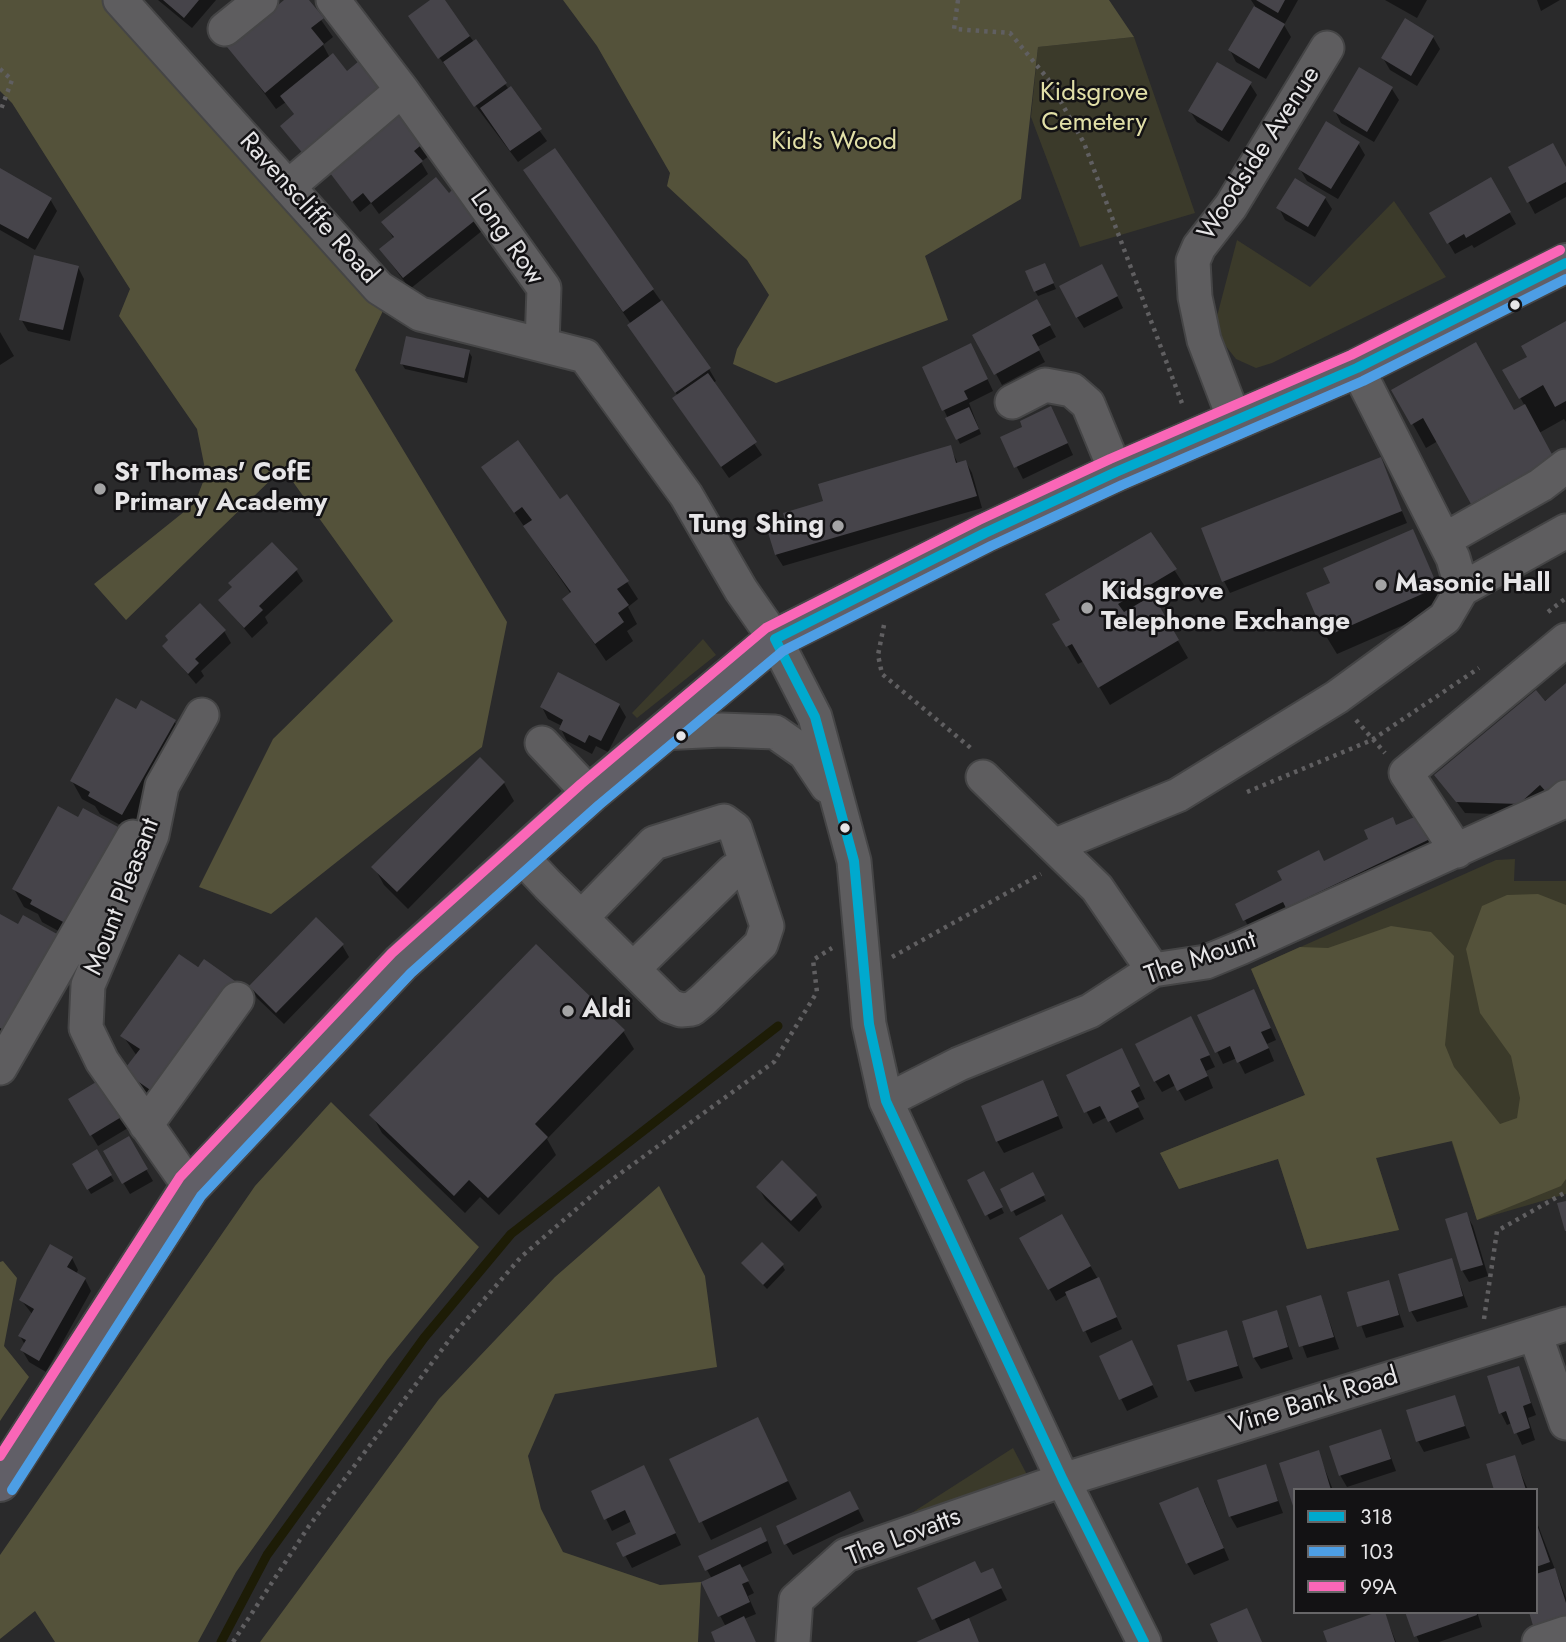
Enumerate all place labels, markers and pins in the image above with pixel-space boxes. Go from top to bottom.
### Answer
unlabelled marker [1508,298,1522,312]
place label: St Thomas' CofE Primary Academy [114,458,327,520]
marker: St Thomas' CofE Primary Academy [92,481,108,497]
place label: Tung Shing [689,510,824,542]
marker: Tung Shing [830,518,846,534]
place label: Masonic Hall [1395,569,1551,601]
place label: Kidsgrove Telephone Exchange [1101,577,1350,638]
marker: Masonic Hall [1373,577,1389,593]
marker: Kidsgrove Telephone Exchange [1079,600,1095,616]
unlabelled marker [674,729,688,743]
unlabelled marker [838,821,852,835]
place label: Aldi [582,995,631,1027]
marker: Aldi [560,1003,576,1019]

